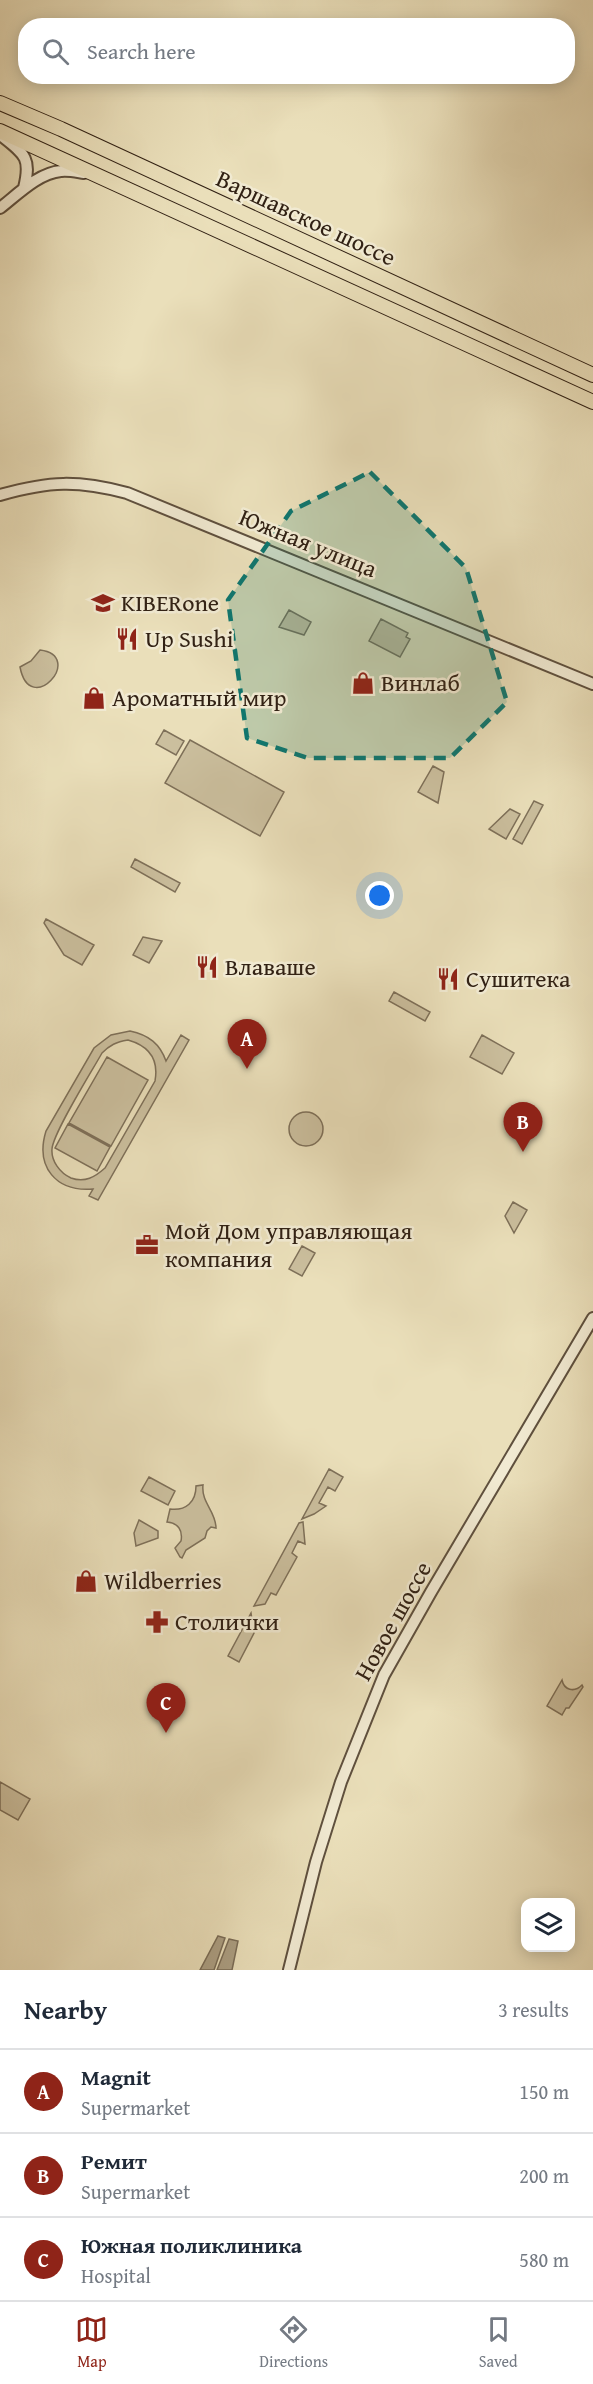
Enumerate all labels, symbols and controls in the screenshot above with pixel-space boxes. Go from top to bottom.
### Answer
search box [18,18,575,84]
icon: search [39,35,72,68]
text: Search here [87,35,196,67]
street label: Варшавское шоссе [211,161,402,274]
street label: Южная улица [234,499,383,586]
place label: KIBERone [121,585,219,620]
school or university icon: KIBERone [90,590,116,616]
place label: Up Sushi [145,621,234,656]
restaurant icon: Up Sushi [114,626,140,652]
place label: Винлаб [381,665,460,700]
shop icon: Винлаб [350,670,376,696]
place label: Ароматный мир [112,680,287,715]
shop icon: Ароматный мир [81,685,107,711]
your location [365,881,394,910]
place label: Влаваше [225,949,316,984]
restaurant icon: Влаваше [194,954,220,980]
place label: Сушитека [466,961,571,996]
restaurant icon: Сушитека [435,966,461,992]
pin: A [228,1020,266,1069]
pin: B [504,1102,542,1152]
place label: Мой Дом управляющая компания [165,1213,412,1276]
office icon: Мой Дом управляющая компания [134,1232,160,1258]
street label: Новое шоссе [345,1555,440,1687]
place label: Wildberries [104,1563,222,1598]
shop icon: Wildberries [73,1568,99,1594]
place label: Столички [175,1604,279,1639]
pharmacy icon: Столички [144,1609,170,1635]
pin: C [146,1684,186,1733]
map controls [521,1898,575,1952]
button: layers [521,1898,575,1952]
text: Nearby [24,1990,107,2029]
text: 3 results [498,1995,569,2024]
text: Magnit [81,2061,151,2093]
text: A [37,2077,50,2106]
text: 150 m [519,2077,569,2106]
text: Supermarket [81,2093,190,2122]
text: Ремит [81,2145,147,2177]
text: B [37,2161,50,2190]
text: 200 m [519,2161,569,2190]
text: Supermarket [81,2177,190,2206]
text: Южная поликлиника [81,2229,302,2261]
text: C [38,2245,49,2274]
text: 580 m [519,2245,569,2274]
text: Hospital [81,2261,151,2290]
tab: Map [75,2313,108,2373]
tab: Directions [259,2313,328,2373]
tab: Saved [479,2313,518,2373]

